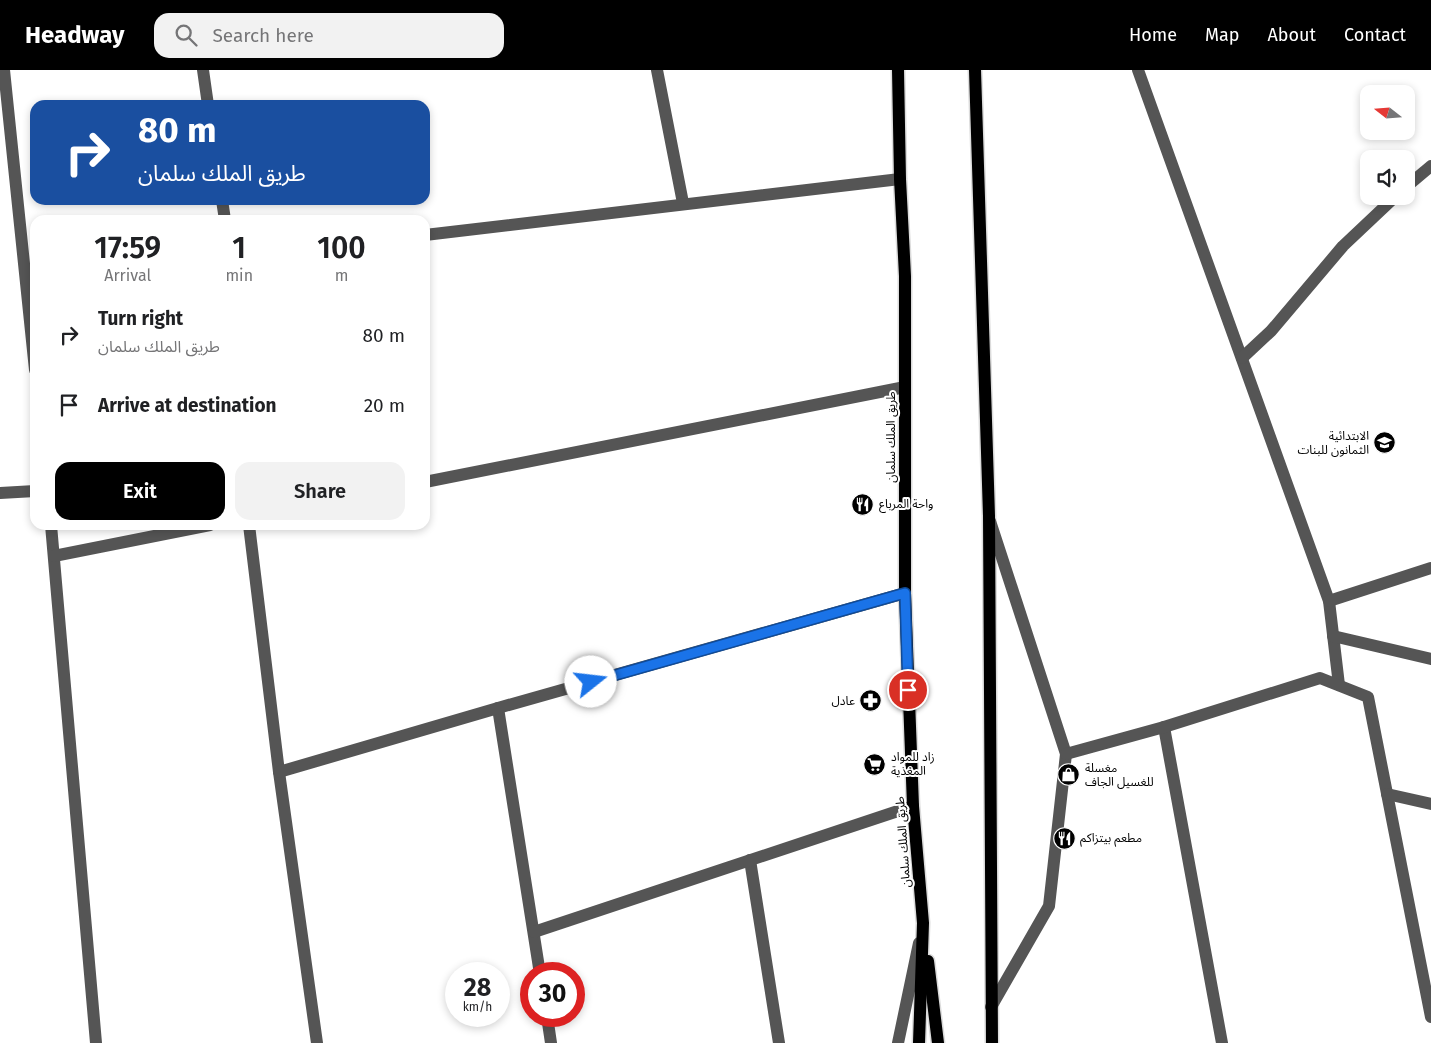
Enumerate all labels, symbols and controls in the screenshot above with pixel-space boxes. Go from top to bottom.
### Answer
search box [154,13,504,58]
text: Headway [25,21,124,49]
icon: search [172,21,200,49]
text: Search here [212,24,314,47]
text: Home [1129,24,1177,46]
text: Map [1205,24,1239,46]
text: About [1267,24,1316,46]
text: Contact [1344,24,1406,46]
north arrow [1360,85,1415,140]
map controls [1360,85,1415,205]
text: 80 m [138,109,217,151]
icon: right [55,120,120,185]
button: sound [1360,150,1415,205]
text: طريق الملك سلمان [138,160,306,187]
text: 17:59 [94,230,161,266]
text: 1 [232,230,246,266]
text: 100 [317,230,366,266]
text: Arrival [104,266,151,285]
text: min [225,266,253,285]
text: m [335,266,348,285]
text: Turn right [98,307,183,330]
icon: right [55,321,83,349]
text: 80 m [363,324,405,347]
text: طريق الملك سلمان [98,337,220,356]
icon: arrive [55,391,83,419]
street label: طريق الملك سلمان [884,391,899,483]
text: Arrive at destination [98,394,277,417]
text: 20 m [364,394,405,417]
place label: الابتدائية الثمانون للبنات [1297,429,1369,457]
school or university icon: الابتدائية الثمانون للبنات [1373,431,1397,455]
button: Exit [55,462,225,520]
button: Share [235,462,405,520]
restaurant icon: واحة المرباع [851,492,875,516]
place label: واحة المرباع [879,497,933,513]
position arrow [564,655,616,707]
pin [887,669,929,711]
icon: arrive [894,676,922,704]
pharmacy icon: عادل [859,689,883,713]
place label: عادل [831,694,855,708]
place label: زاد للمواد المغذية [891,750,935,778]
supermarket icon: زاد للمواد المغذية [863,752,887,776]
place label: مغسلة للغسيل الجاف [1085,761,1154,789]
shop icon: مغسلة للغسيل الجاف [1057,763,1081,787]
street label: طريق الملك سلمان [893,796,914,888]
restaurant icon: مطعم بيتزاكم [1052,826,1076,850]
place label: مطعم بيتزاكم [1080,831,1142,847]
speed limit sign: 30 [520,962,585,1027]
text: 28 [464,973,491,1003]
text: km/h [463,1000,492,1014]

